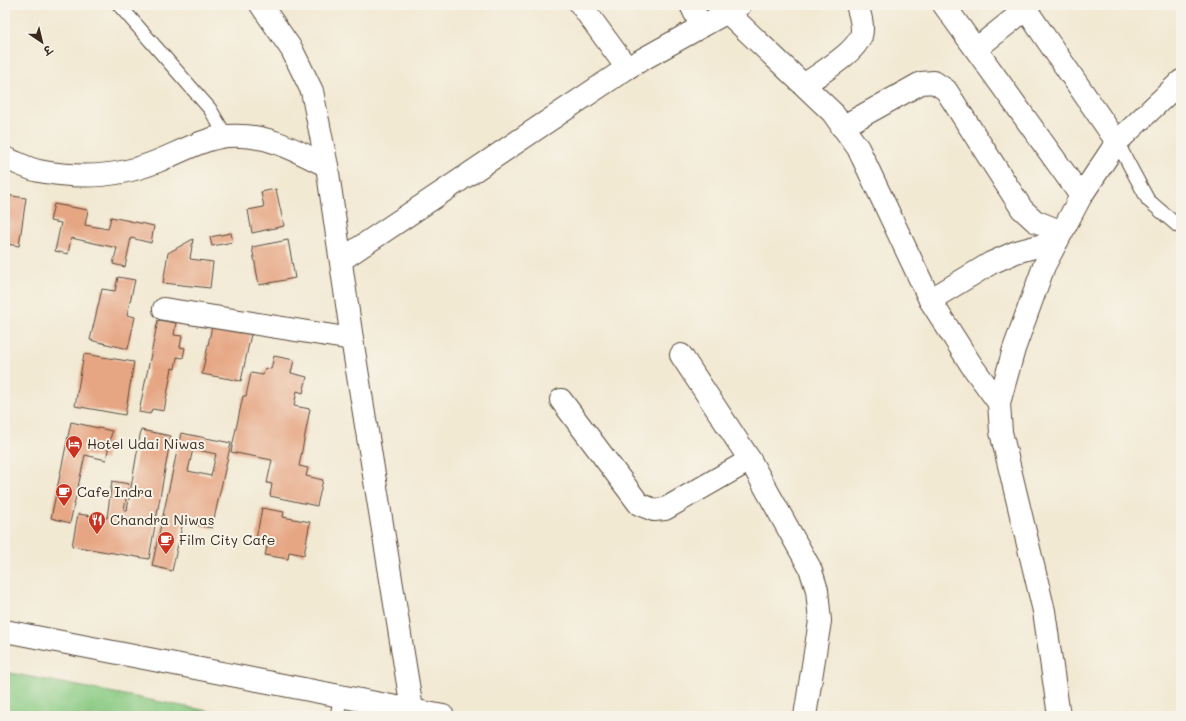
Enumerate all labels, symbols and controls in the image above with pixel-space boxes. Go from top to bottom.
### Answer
north arrow [22,22,62,62]
text: उ [39,42,56,60]
hotel icon: Hotel Udai Niwas [64,434,84,459]
place label: Hotel Udai Niwas [87,434,205,453]
cafe icon: Cafe Indra [54,482,74,507]
place label: Cafe Indra [77,482,153,501]
restaurant icon: Chandra Niwas [87,510,107,535]
place label: Chandra Niwas [110,510,214,529]
cafe icon: Film City Cafe [156,530,176,555]
place label: Film City Cafe [179,530,275,549]

